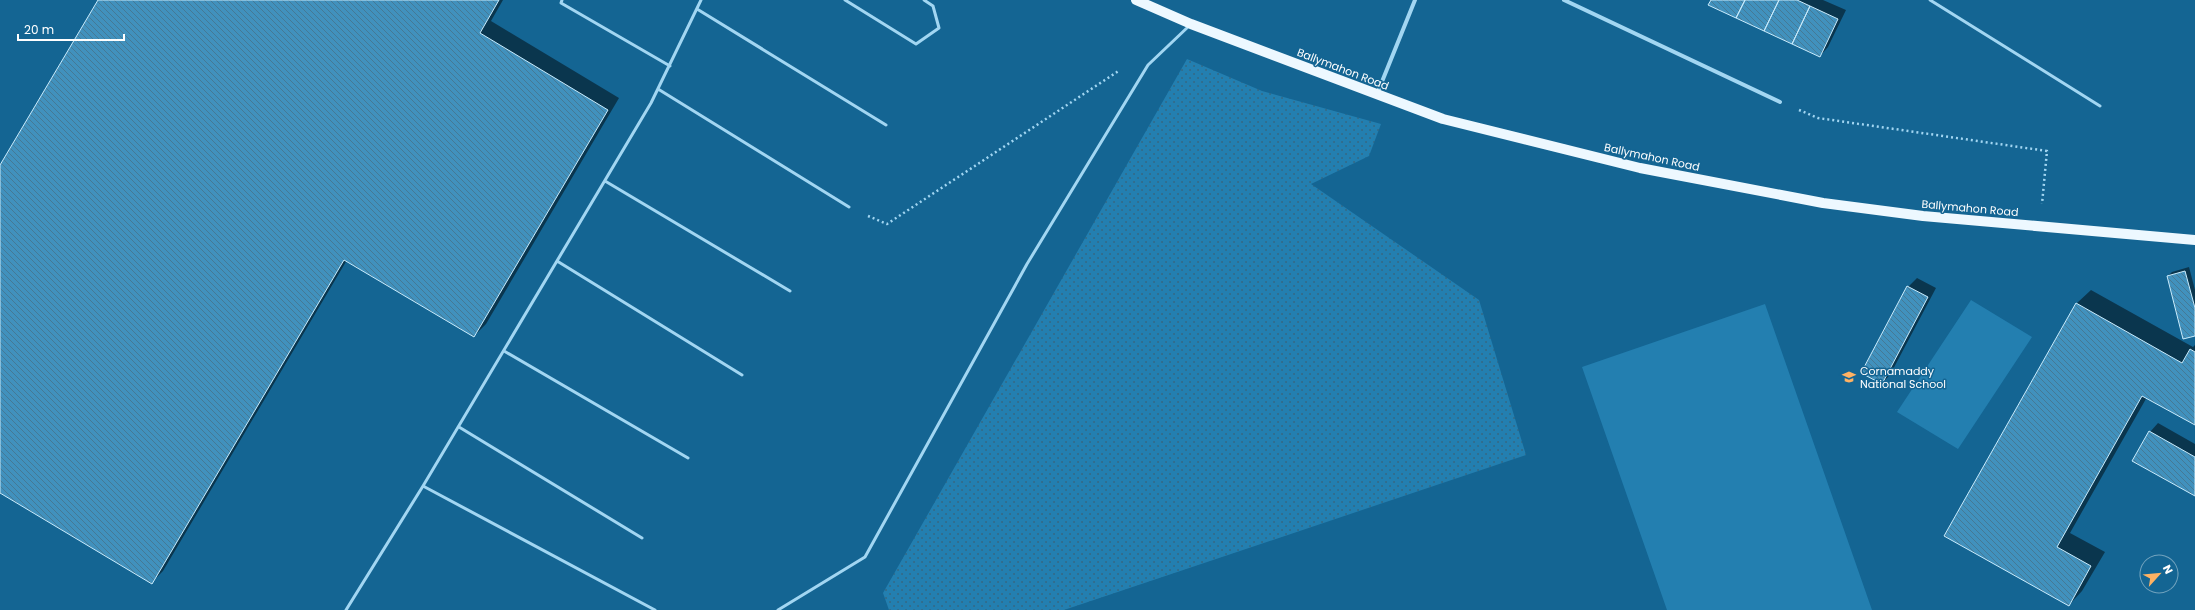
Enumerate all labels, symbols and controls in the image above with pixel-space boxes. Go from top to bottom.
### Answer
scale bar [18,16,124,42]
text: 20 m [24,21,54,38]
street label: Ballymahon Road [1295,44,1391,94]
street label: Ballymahon Road [1603,139,1701,175]
street label: Ballymahon Road [1921,196,2019,220]
place label: Cornamaddy National School [1860,363,1946,392]
school or university icon: Cornamaddy National School [1841,369,1857,385]
north arrow [2139,554,2179,594]
text: N [2159,562,2177,577]

